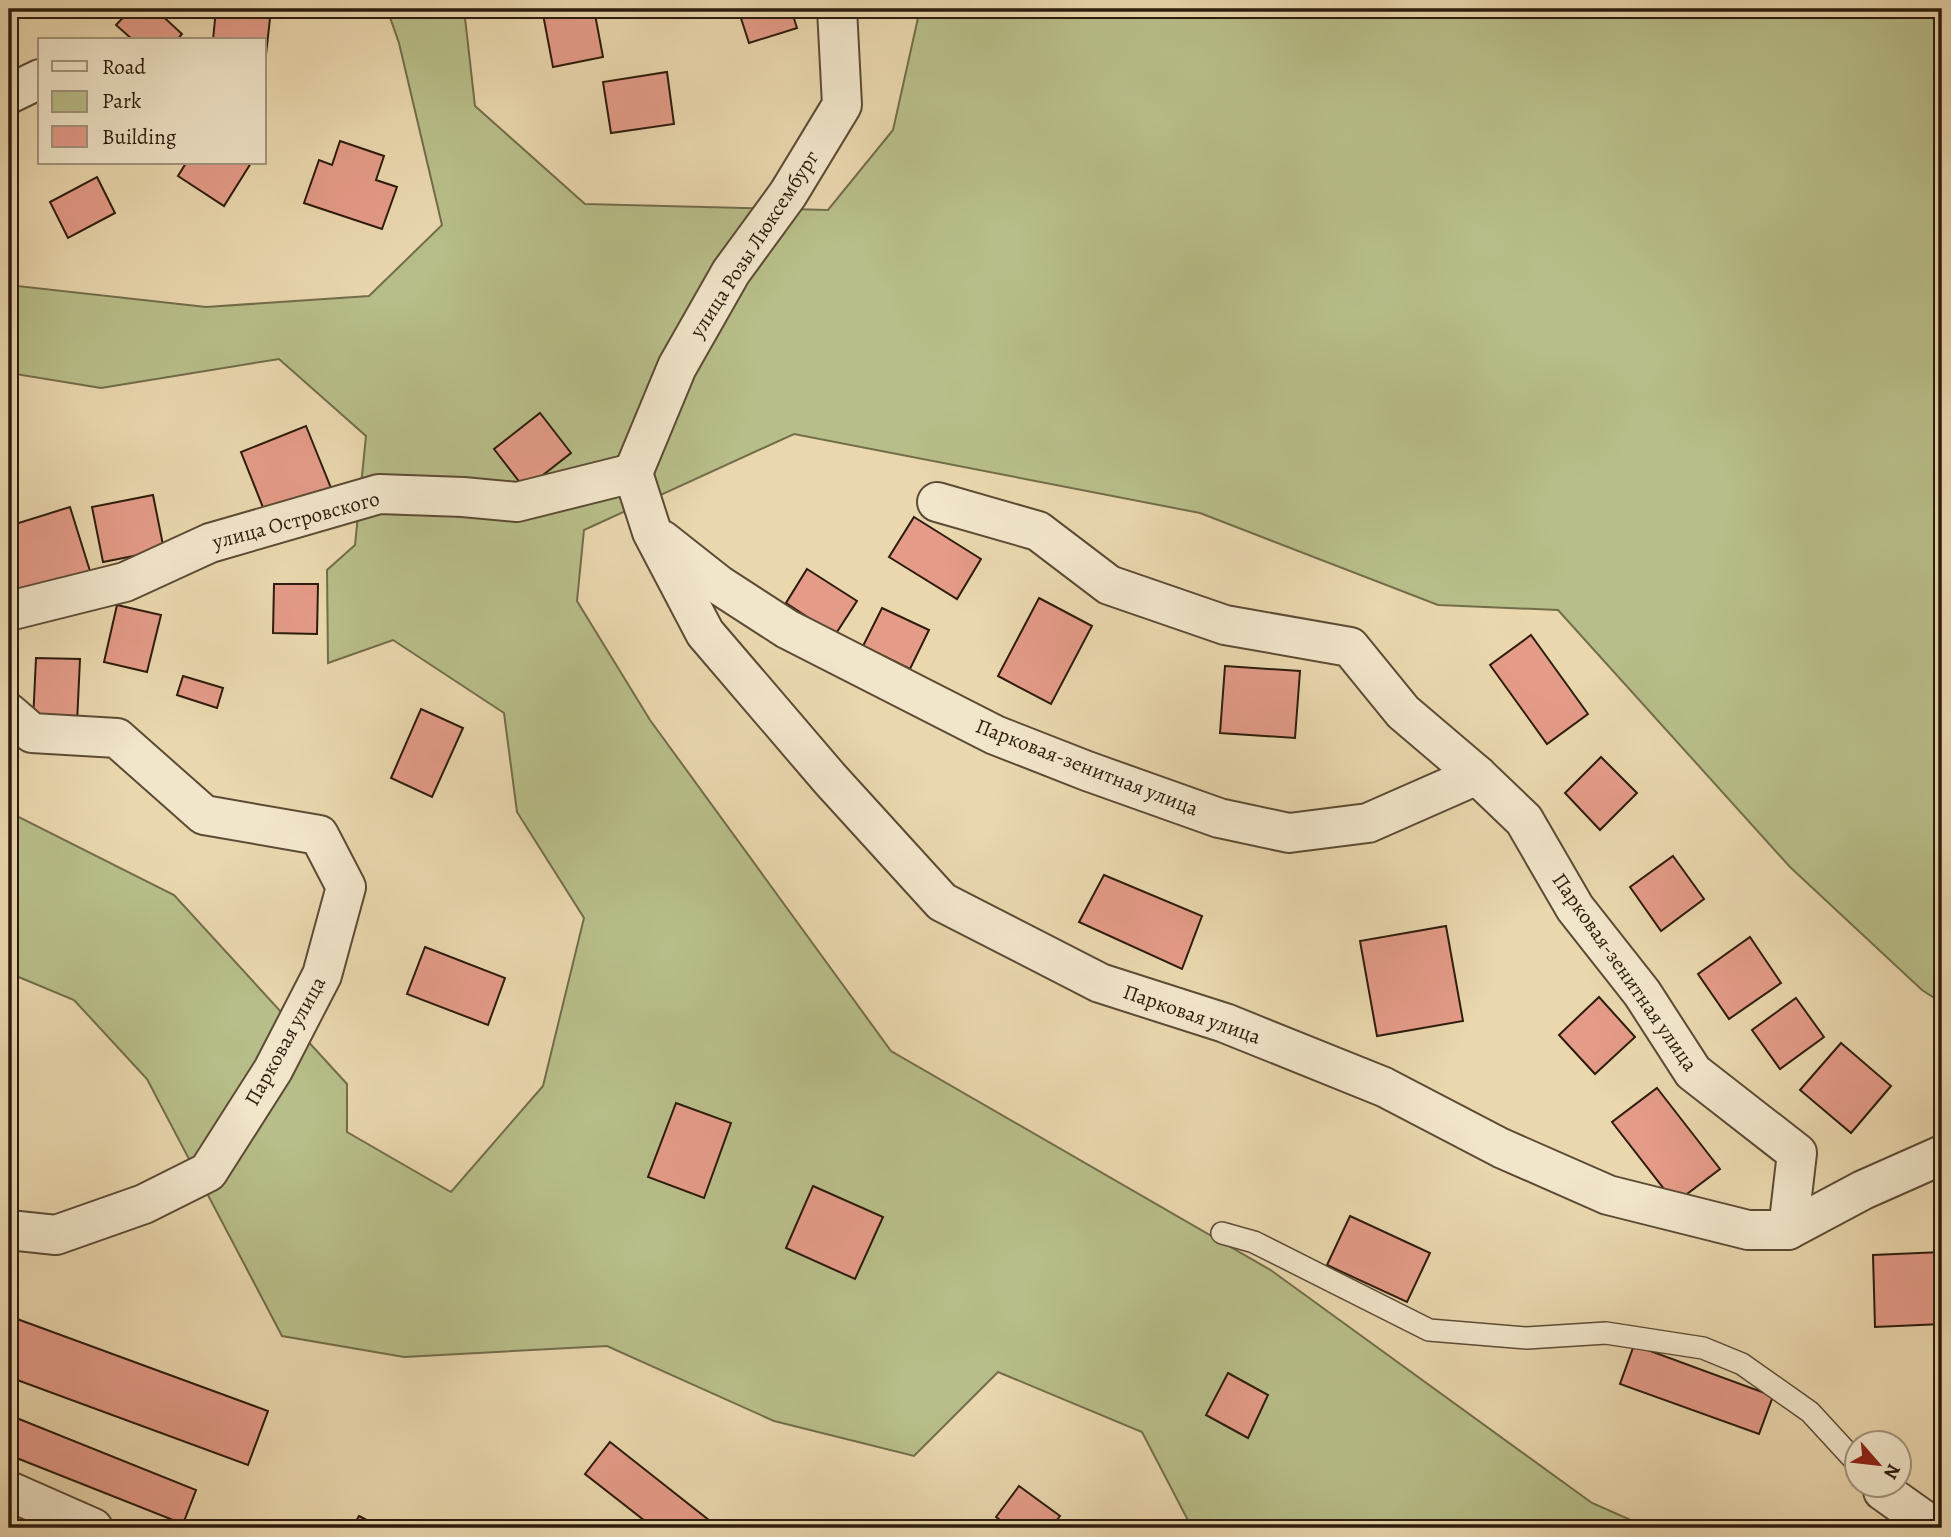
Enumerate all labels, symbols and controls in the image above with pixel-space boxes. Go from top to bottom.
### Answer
legend [38,38,266,164]
text: Road [102,53,146,81]
text: Park [102,87,142,115]
text: Building [102,123,177,151]
street label: улица Розы Люксембург [682,145,825,344]
street label: улица Островского [208,484,383,556]
street label: Парковая-зенитная улица [972,712,1203,823]
street label: Парковая-зенитная улица [1546,867,1704,1077]
street label: Парковая улица [238,971,332,1111]
street label: Парковая улица [1119,977,1265,1051]
north arrow [1842,1428,1912,1498]
text: N [1877,1459,1907,1484]

